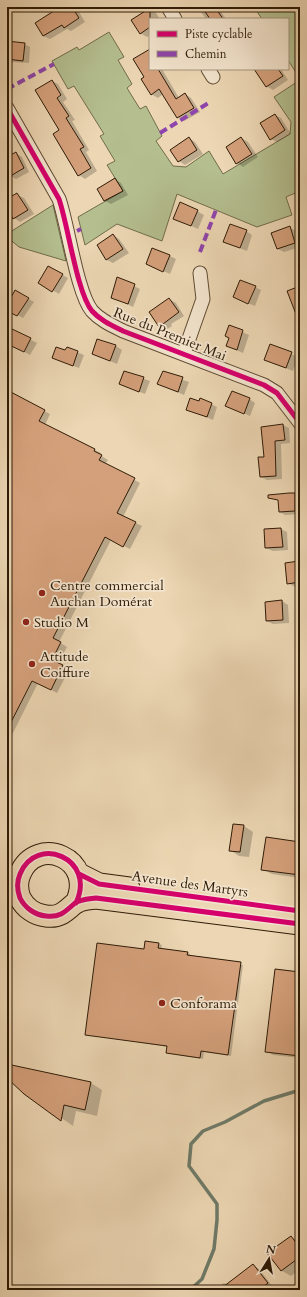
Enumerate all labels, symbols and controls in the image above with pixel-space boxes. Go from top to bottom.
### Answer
legend [149,18,289,70]
text: Piste cyclable [185,26,252,42]
text: Chemin [185,46,227,62]
street label: Rue du Premier Mai [111,303,229,365]
place label: Centre commercial Auchan Domérat [50,576,164,611]
marker: Centre commercial Auchan Domérat [37,588,47,598]
place label: Studio M [34,613,89,632]
marker: Studio M [21,617,31,627]
place label: Attitude Coiffure [40,647,90,682]
marker: Attitude Coiffure [27,659,37,669]
street label: Avenue des Martyrs [131,866,250,902]
place label: Conforama [170,994,237,1013]
marker: Conforama [157,998,167,1008]
north arrow [249,1239,289,1279]
text: N [265,1241,277,1258]

